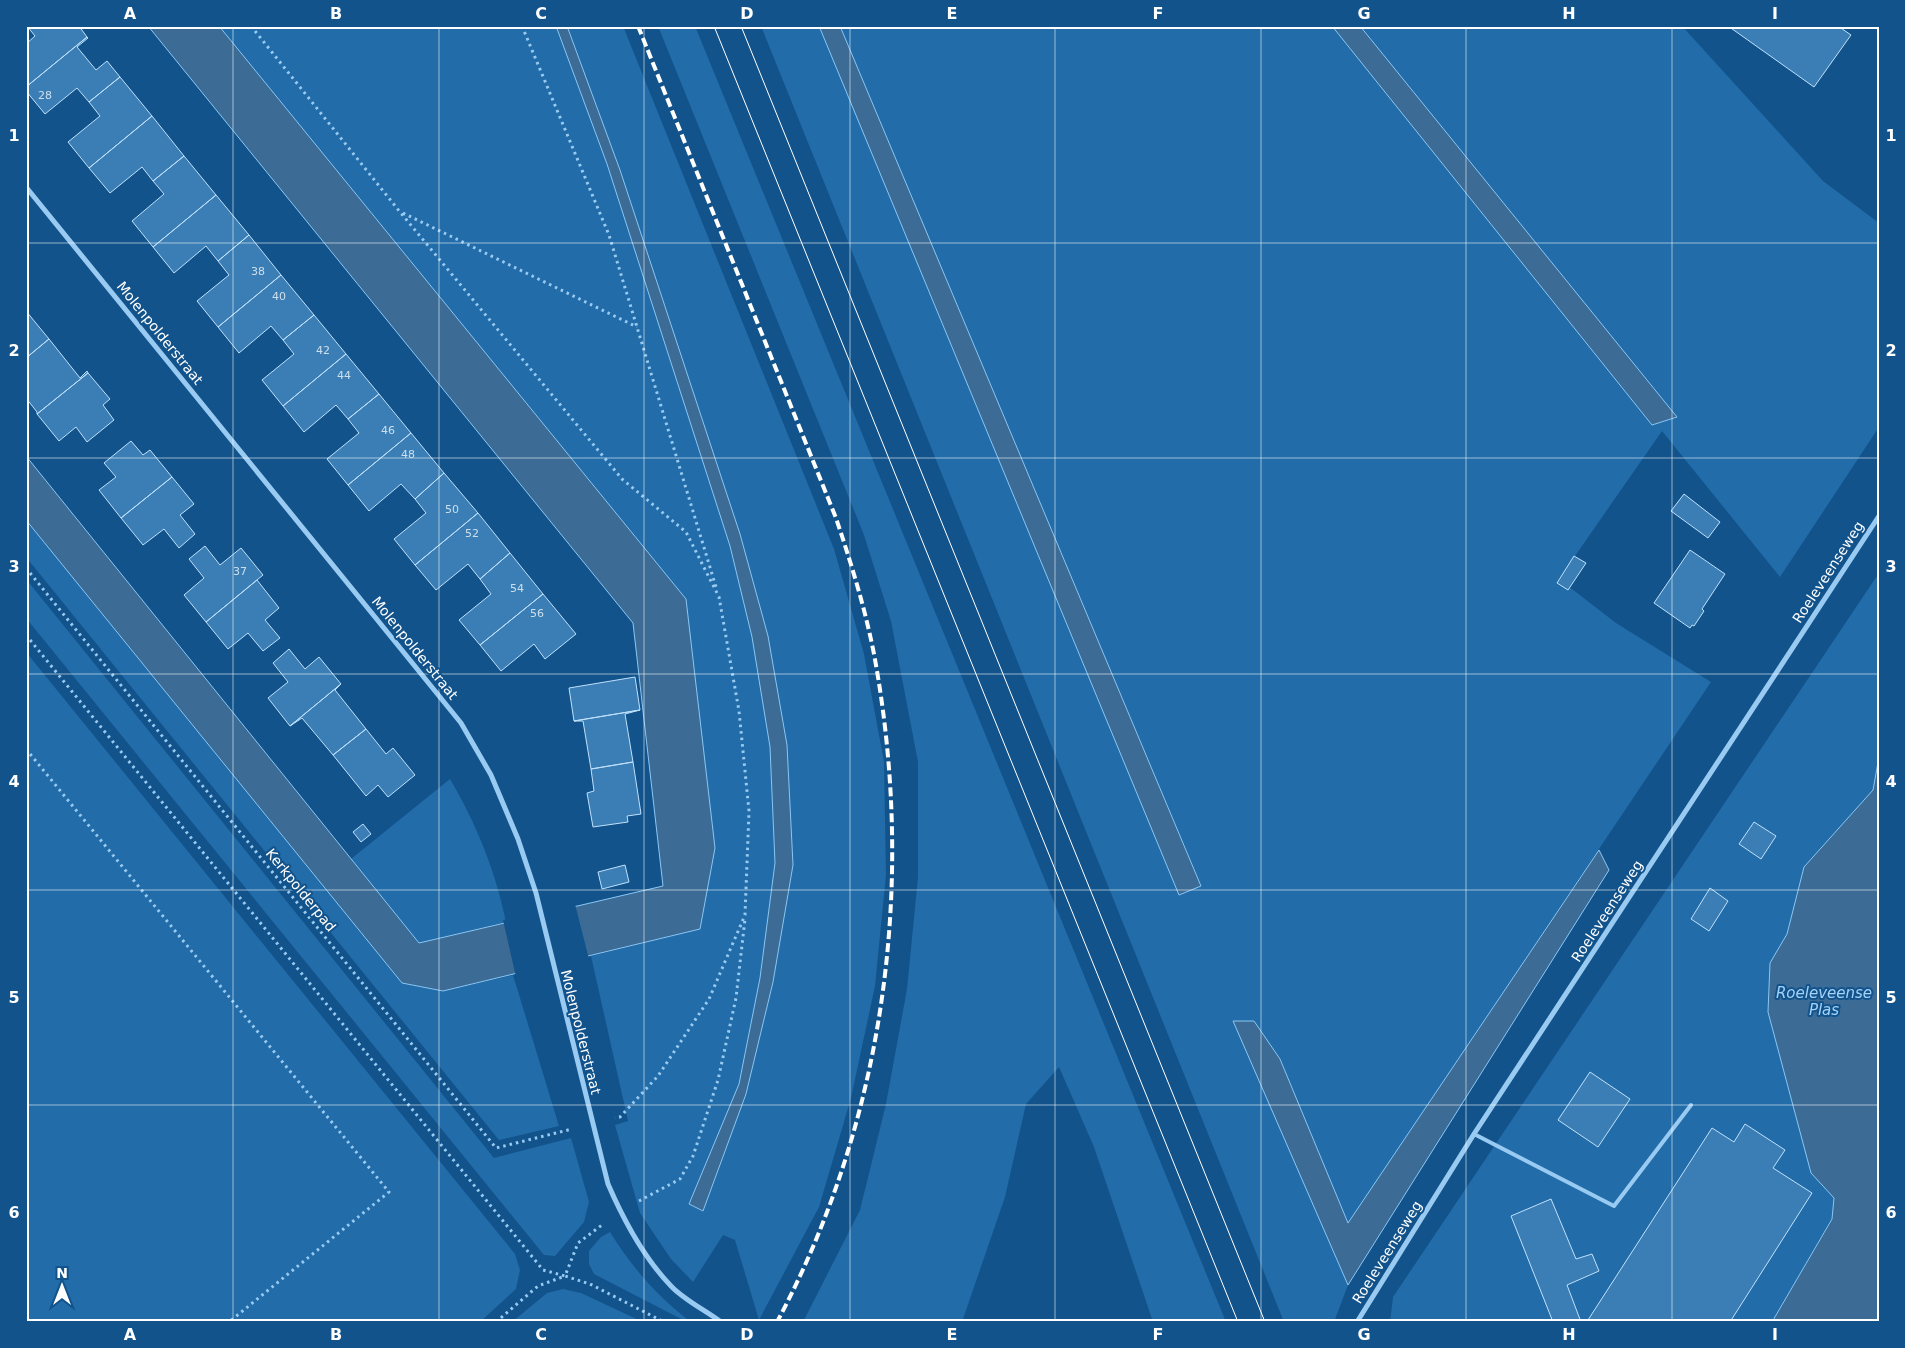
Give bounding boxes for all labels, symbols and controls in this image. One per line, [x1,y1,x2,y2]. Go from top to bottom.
text: A [124,4,137,23]
text: B [330,4,342,23]
text: C [535,4,547,23]
text: D [740,4,754,23]
text: E [947,4,957,23]
text: F [1153,4,1163,23]
text: G [1357,4,1371,23]
text: H [1562,4,1576,23]
text: I [1772,4,1778,23]
house number: 28 [38,89,52,102]
text: 1 [8,126,20,145]
text: 1 [1885,126,1897,145]
house number: 38 [251,265,265,278]
street label: Molenpolderstraat [114,278,207,388]
house number: 40 [272,290,286,303]
text: 2 [8,341,20,360]
text: 2 [1885,341,1897,360]
house number: 42 [316,344,330,357]
house number: 44 [337,369,351,382]
house number: 46 [381,424,395,437]
house number: 48 [401,448,415,461]
house number: 50 [445,503,459,516]
street label: Roeleveenseweg [1789,518,1867,626]
house number: 52 [465,527,479,540]
text: 3 [8,557,20,576]
text: 3 [1885,557,1897,576]
house number: 37 [233,565,247,578]
house number: 54 [510,582,524,595]
street label: Molenpolderstraat [369,593,462,703]
house number: 56 [530,607,544,620]
text: 4 [8,772,20,791]
text: 4 [1885,772,1897,791]
street label: Kerkpolderpad [263,845,339,935]
street label: Roeleveenseweg [1568,857,1646,965]
street label: Molenpolderstraat [558,968,604,1096]
water label: Roeleveense Plas [1776,984,1872,1019]
text: 5 [8,988,20,1007]
text: 5 [1885,988,1897,1007]
street label: Roeleveenseweg [1349,1198,1425,1306]
text: 6 [8,1203,20,1222]
text: 6 [1885,1203,1897,1222]
north arrow [38,1260,88,1310]
text: N [56,1265,68,1281]
text: A [124,1325,137,1344]
text: B [330,1325,342,1344]
text: C [535,1325,547,1344]
text: D [740,1325,754,1344]
text: E [947,1325,957,1344]
text: F [1153,1325,1163,1344]
text: G [1357,1325,1371,1344]
text: H [1562,1325,1576,1344]
text: I [1772,1325,1778,1344]

